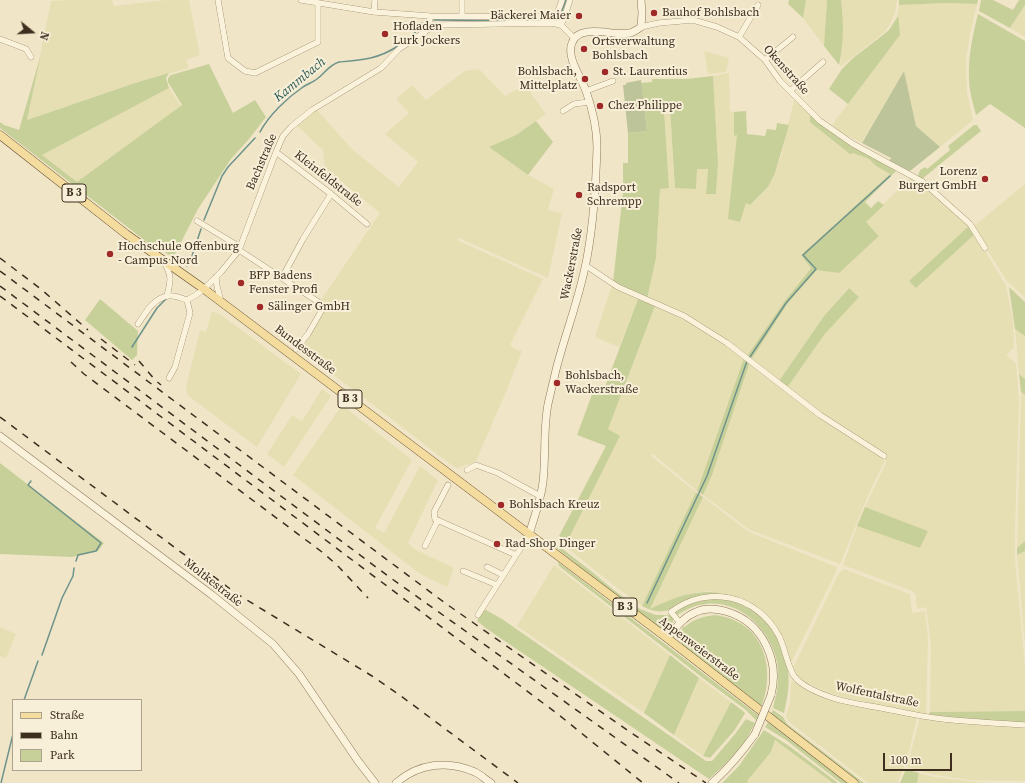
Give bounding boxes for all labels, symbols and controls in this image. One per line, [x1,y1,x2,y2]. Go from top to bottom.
place label: Bauhof Bohlsbach [662,6,759,20]
marker: Bauhof Bohlsbach [649,8,659,18]
place label: Bäckerei Maier [490,9,571,23]
marker: Bäckerei Maier [574,11,584,21]
north arrow [12,12,52,52]
place label: Hofladen Lurk Jockers [393,20,460,48]
marker: Hofladen Lurk Jockers [380,29,390,39]
text: N [36,30,52,42]
place label: Ortsverwaltung Bohlsbach [592,35,675,63]
street label: Okenstraße [760,42,812,98]
marker: Ortsverwaltung Bohlsbach [579,44,589,54]
water label: Kammbach [271,54,329,106]
place label: Bohlsbach, Mittelplatz [518,65,577,93]
place label: St. Laurentius [613,65,688,79]
marker: St. Laurentius [600,67,610,77]
marker: Bohlsbach, Mittelplatz [580,74,590,84]
place label: Chez Philippe [608,99,682,113]
marker: Chez Philippe [595,101,605,111]
street label: Bachstraße [244,132,280,192]
street label: Kleinfeldstraße [291,148,365,210]
place label: Lorenz Burgert GmbH [898,165,977,193]
marker: Lorenz Burgert GmbH [980,174,990,184]
place label: Radsport Schrempp [587,181,642,209]
road number: B 3 [62,184,86,202]
marker: Radsport Schrempp [574,190,584,200]
street label: Wackerstraße [558,227,586,301]
place label: Hochschule Offenburg - Campus Nord [118,240,239,268]
marker: Hochschule Offenburg - Campus Nord [105,249,115,259]
place label: BFP Badens Fenster Profi [249,269,318,297]
marker: BFP Badens Fenster Profi [236,278,246,288]
place label: Sälinger GmbH [268,300,350,314]
marker: Sälinger GmbH [255,302,265,312]
street label: Bundesstraße [271,322,339,378]
place label: Bohlsbach, Wackerstraße [565,369,638,397]
marker: Bohlsbach, Wackerstraße [552,378,562,388]
road number: B 3 [338,390,362,408]
place label: Bohlsbach Kreuz [509,498,599,512]
marker: Bohlsbach Kreuz [496,500,506,510]
place label: Rad-Shop Dinger [505,537,596,551]
marker: Rad-Shop Dinger [492,539,502,549]
street label: Moltkestraße [181,556,245,610]
road number: B 3 [613,598,637,616]
street label: Appenweierstraße [656,614,742,684]
street label: Wolfentalstraße [834,679,920,711]
legend [12,699,142,771]
text: Straße [50,707,84,723]
text: Bahn [50,727,78,743]
scale bar [885,745,954,771]
text: Park [50,747,75,763]
text: 100 m [890,752,922,768]

